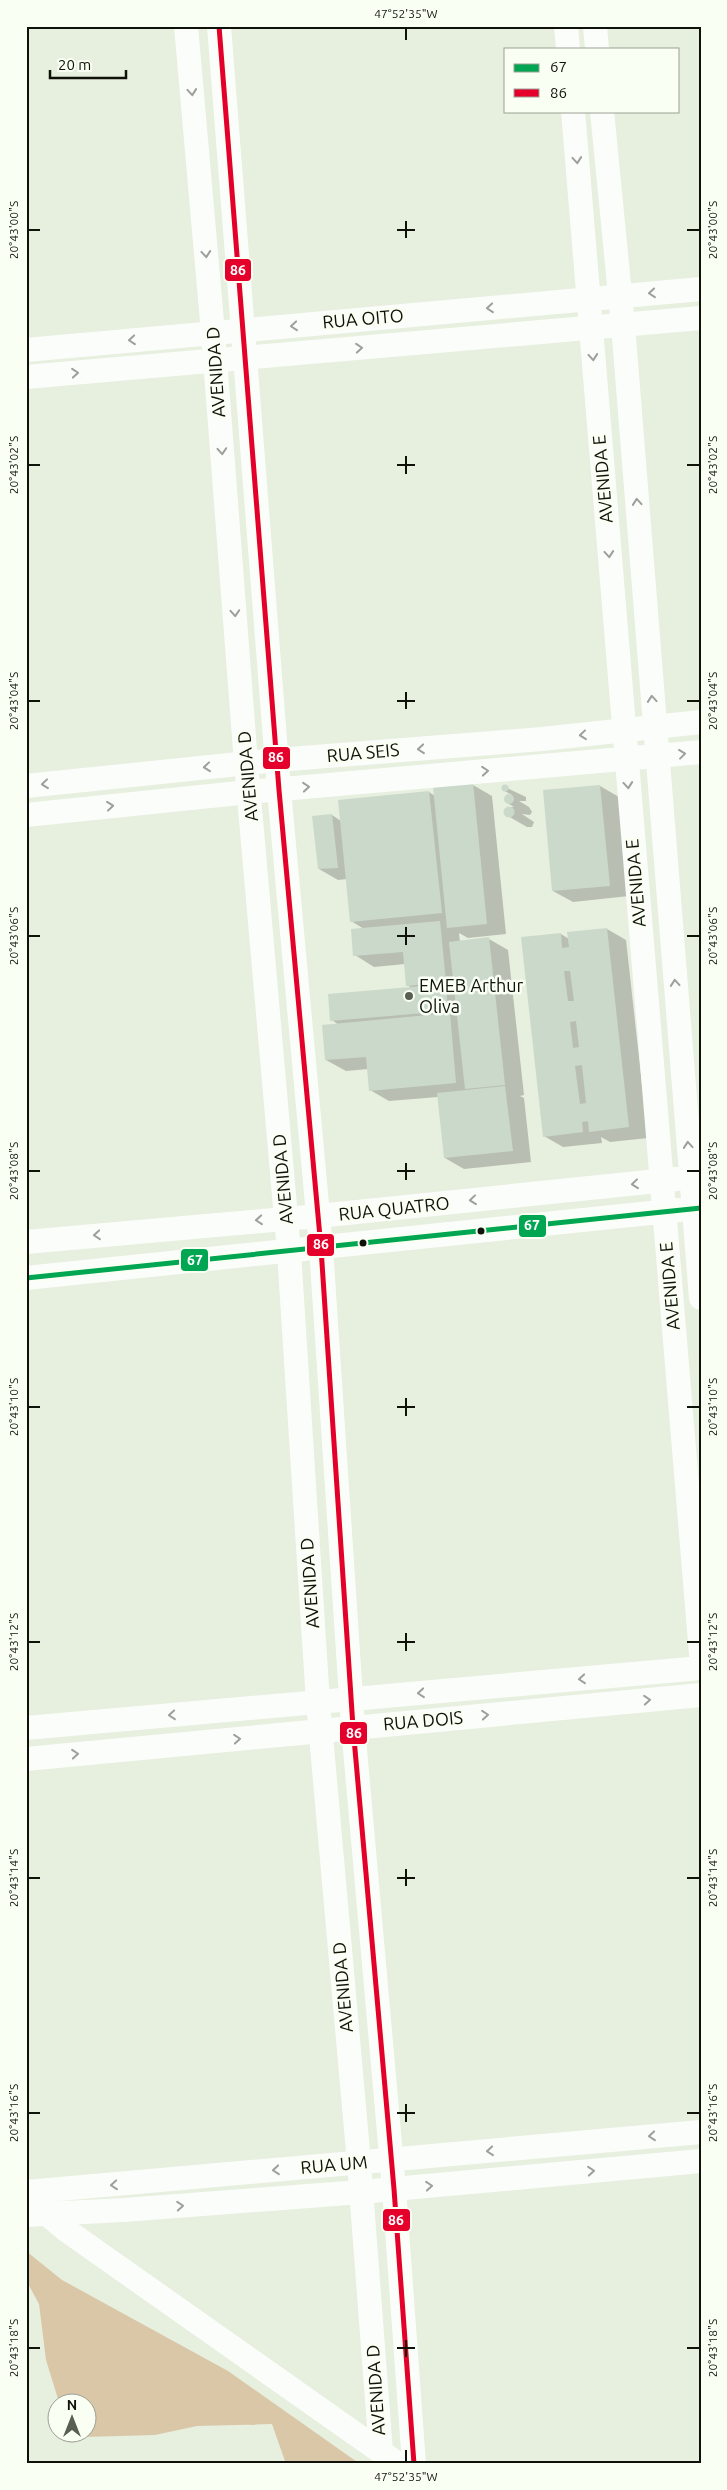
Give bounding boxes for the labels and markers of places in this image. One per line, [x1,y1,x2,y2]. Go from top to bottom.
place label: EMEB Arthur Oliva [419,975,524,1016]
marker: EMEB Arthur Oliva [403,990,415,1002]
unlabelled marker [476,1226,486,1236]
unlabelled marker [358,1238,368,1248]

